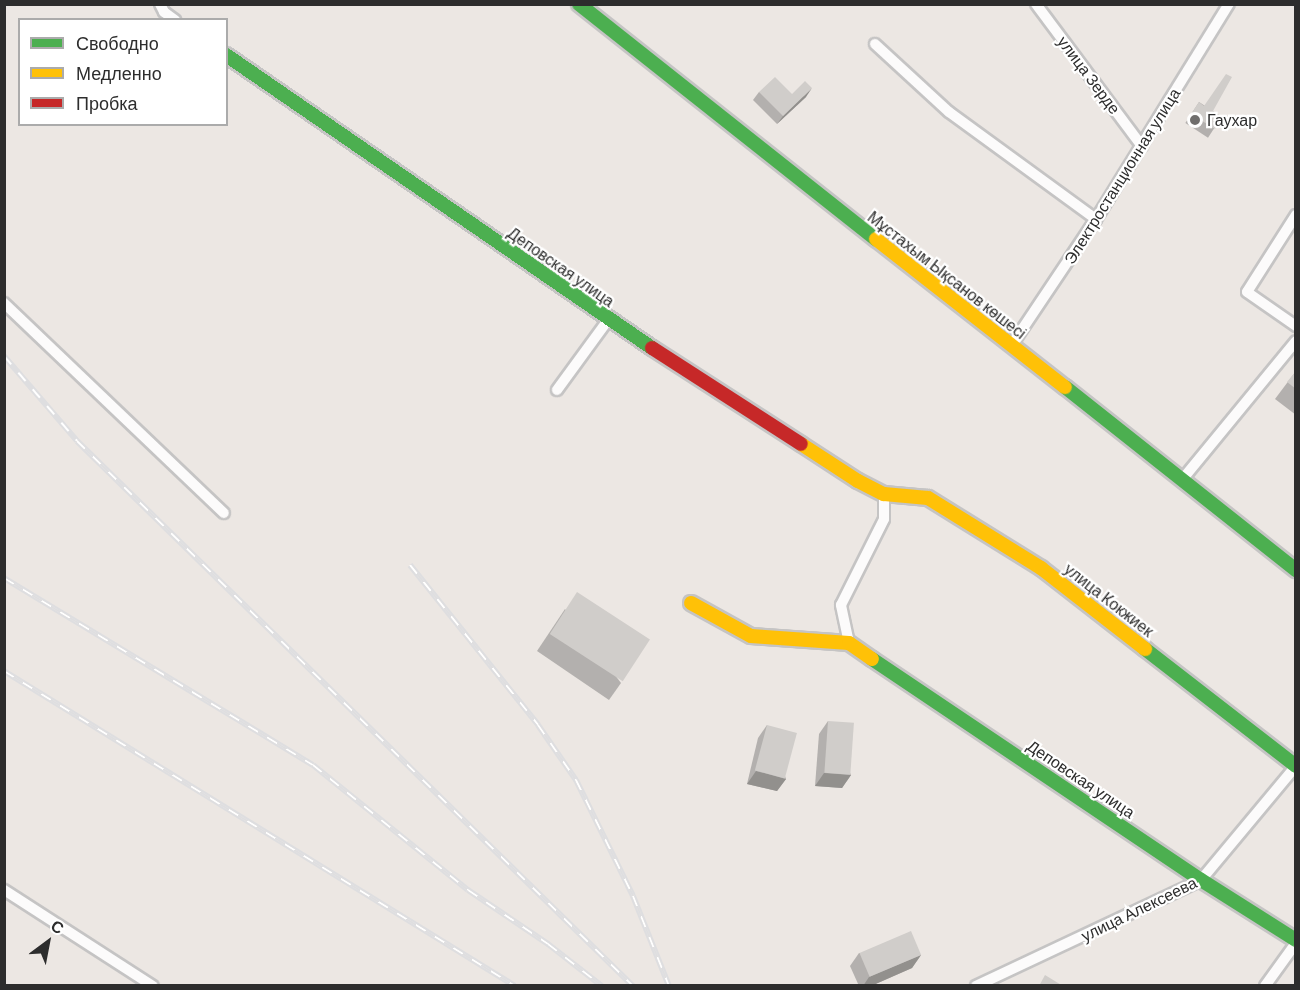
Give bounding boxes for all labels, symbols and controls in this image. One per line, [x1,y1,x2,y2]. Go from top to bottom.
legend [18,18,228,126]
text: Свободно [76,32,159,54]
street label: улица Зерде [1053,32,1125,118]
text: Медленно [76,62,162,84]
street label: Электростанционная улица [1060,84,1184,268]
text: Пробка [76,92,138,114]
place label: Гаухар [1207,110,1257,130]
marker: Гаухар [1188,113,1202,127]
street label: Мұстахым Ықсанов көшесі [864,207,1030,343]
street label: Деповская улица [504,223,618,311]
street label: улица Кокжиек [1061,559,1157,641]
street label: Деповская улица [1024,736,1138,822]
street label: улица Алексеева [1078,873,1200,945]
north arrow [18,912,78,972]
text: С [48,915,68,937]

